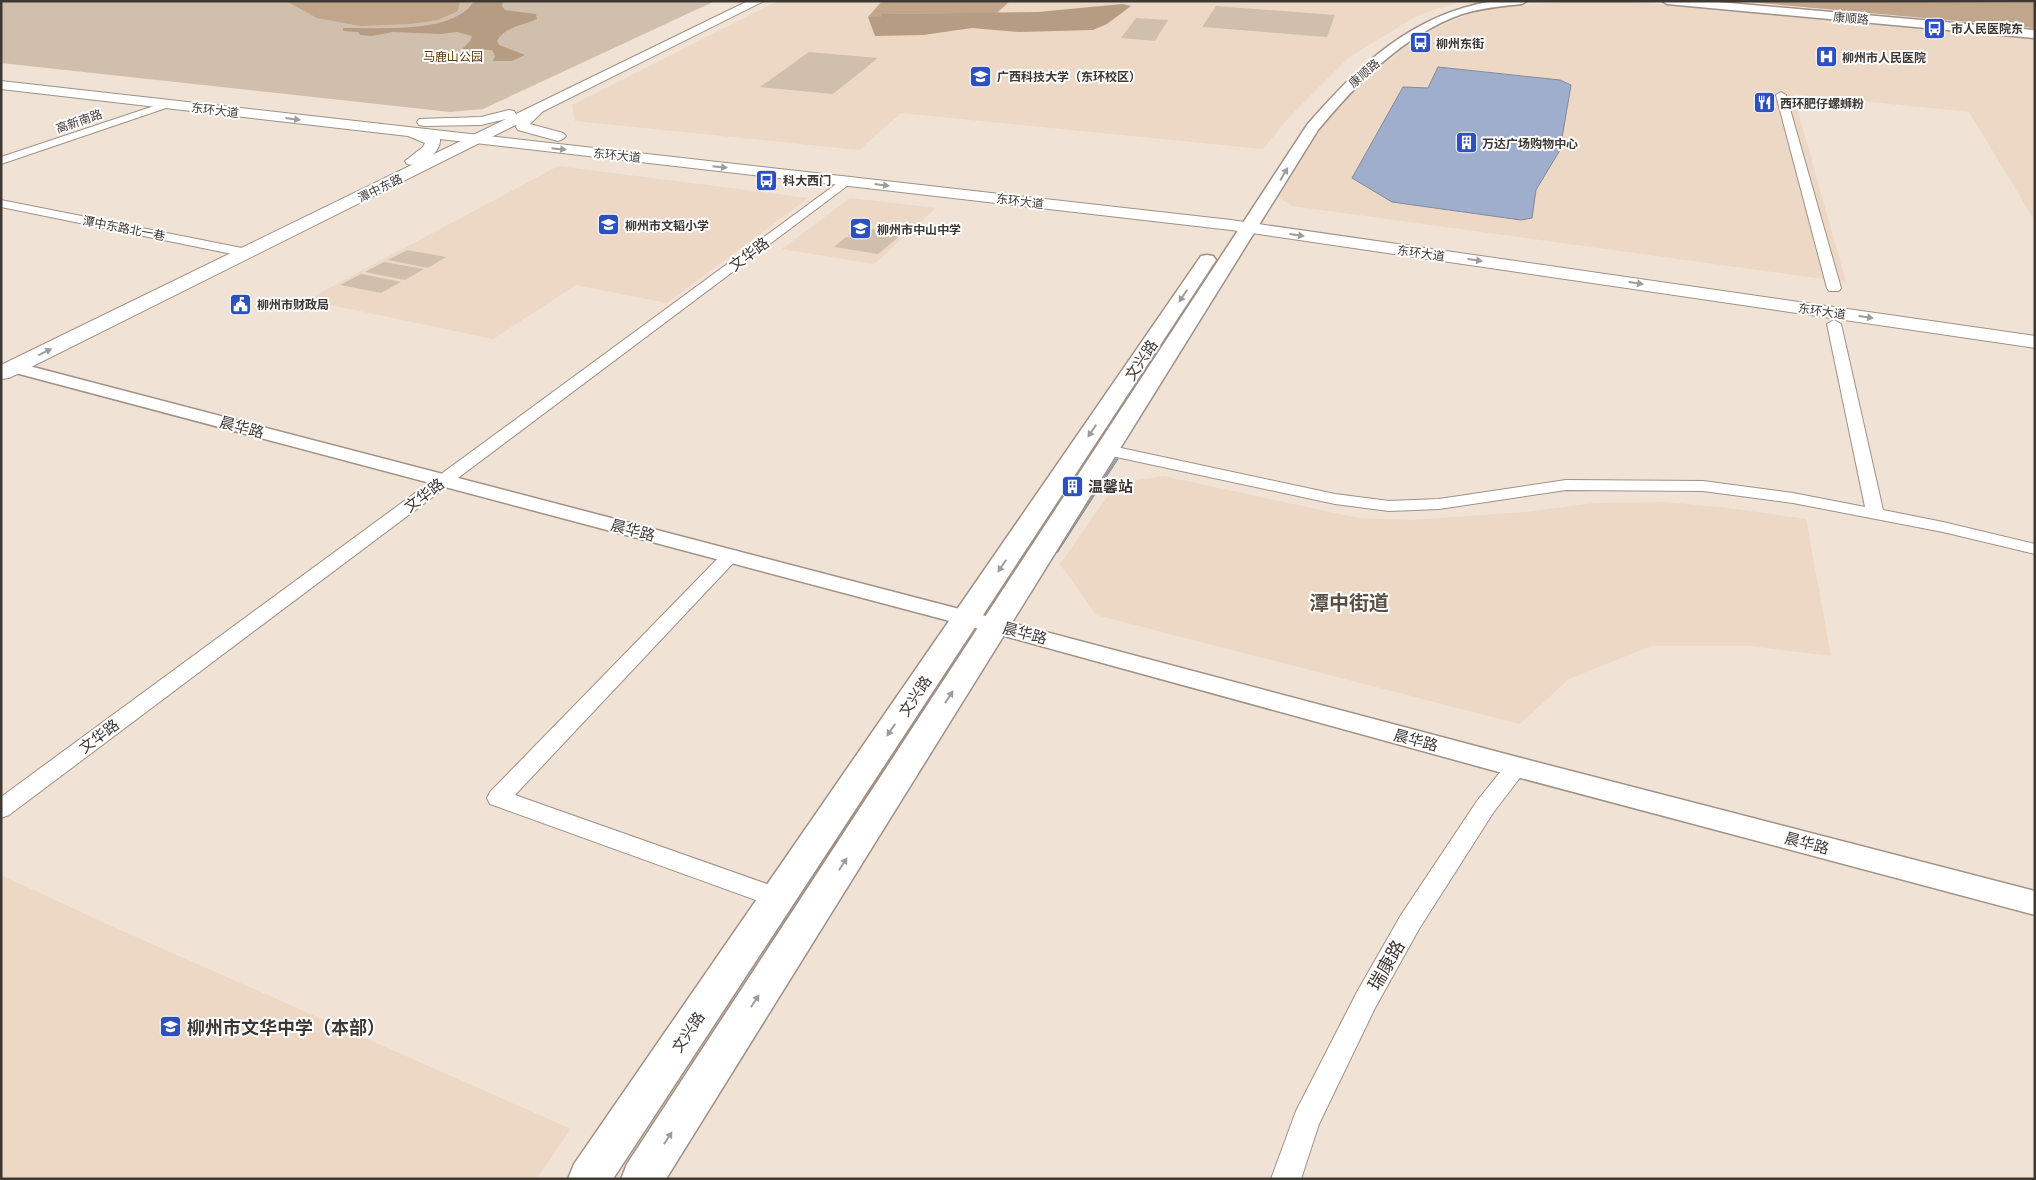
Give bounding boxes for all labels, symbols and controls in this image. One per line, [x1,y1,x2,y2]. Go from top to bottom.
street label: 康顺路 [1832,9,1870,27]
bus stop icon: 市人民医院东 [1923,16,1947,40]
place label: 市人民医院东 [1951,21,2023,36]
bus stop icon: 柳州东街 [1408,31,1432,55]
place label: 柳州东街 [1436,36,1484,51]
hospital icon: 柳州市人民医院 [1814,45,1838,69]
park label: 马鹿山公园 [423,49,483,64]
place label: 柳州市人民医院 [1842,50,1926,65]
street label: 康顺路 [1345,56,1383,90]
school or university icon: 广西科技大学（东环校区） [969,64,993,88]
place label: 广西科技大学（东环校区） [997,69,1141,84]
restaurant icon: 西环肥仔螺蛳粉 [1752,91,1776,115]
place label: 西环肥仔螺蛳粉 [1780,96,1864,111]
street label: 东环大道 [190,100,240,120]
street label: 高新南路 [54,106,104,136]
one-way arrow [285,115,301,123]
building icon: 万达广场购物中心 [1454,131,1478,155]
place label: 万达广场购物中心 [1482,136,1578,151]
one-way arrow [551,145,567,153]
street label: 东环大道 [592,145,642,165]
one-way arrow [713,163,729,171]
one-way arrow [1279,167,1288,180]
bus stop icon: 科大西门 [755,168,779,192]
street label: 潭中东路 [355,171,405,205]
place label: 科大西门 [783,173,831,188]
one-way arrow [874,181,890,189]
street label: 东环大道 [995,191,1045,211]
street label: 潭中东路北一巷 [81,213,167,243]
school or university icon: 柳州市文韬小学 [597,213,621,237]
school or university icon: 柳州市中山中学 [849,217,873,241]
place label: 柳州市文韬小学 [625,218,709,233]
place label: 柳州市中山中学 [877,222,961,237]
one-way arrow [1289,231,1305,239]
street label: 文华路 [725,233,773,275]
street label: 东环大道 [1396,242,1446,264]
one-way arrow [1468,257,1484,265]
one-way arrow [1628,280,1644,288]
one-way arrow [1178,290,1188,303]
public building icon: 柳州市财政局 [229,292,253,316]
place label: 柳州市财政局 [257,297,329,312]
street label: 东环大道 [1797,300,1847,322]
one-way arrow [1859,313,1875,321]
street label: 文兴路 [1121,336,1161,384]
one-way arrow [38,348,52,356]
street label: 晨华路 [218,412,266,442]
one-way arrow [1087,424,1097,438]
street label: 文华路 [400,474,448,516]
building icon: 温馨站 [1060,474,1084,498]
place label: 温馨站 [1088,477,1133,496]
street label: 晨华路 [609,515,657,545]
one-way arrow [997,559,1007,573]
district label: 潭中街道 [1309,590,1389,616]
street label: 晨华路 [1001,618,1049,648]
street label: 文兴路 [895,672,935,720]
one-way arrow [944,691,954,704]
street label: 文华路 [75,715,123,757]
one-way arrow [887,723,896,737]
street label: 晨华路 [1392,725,1440,755]
street label: 晨华路 [1783,828,1831,858]
one-way arrow [838,857,848,870]
street label: 瑞康路 [1363,936,1409,994]
one-way arrow [751,994,760,1007]
street label: 文兴路 [668,1008,708,1056]
school or university icon: 柳州市文华中学（本部） [159,1015,183,1039]
place label: 柳州市文华中学（本部） [187,1016,385,1039]
one-way arrow [663,1131,673,1144]

